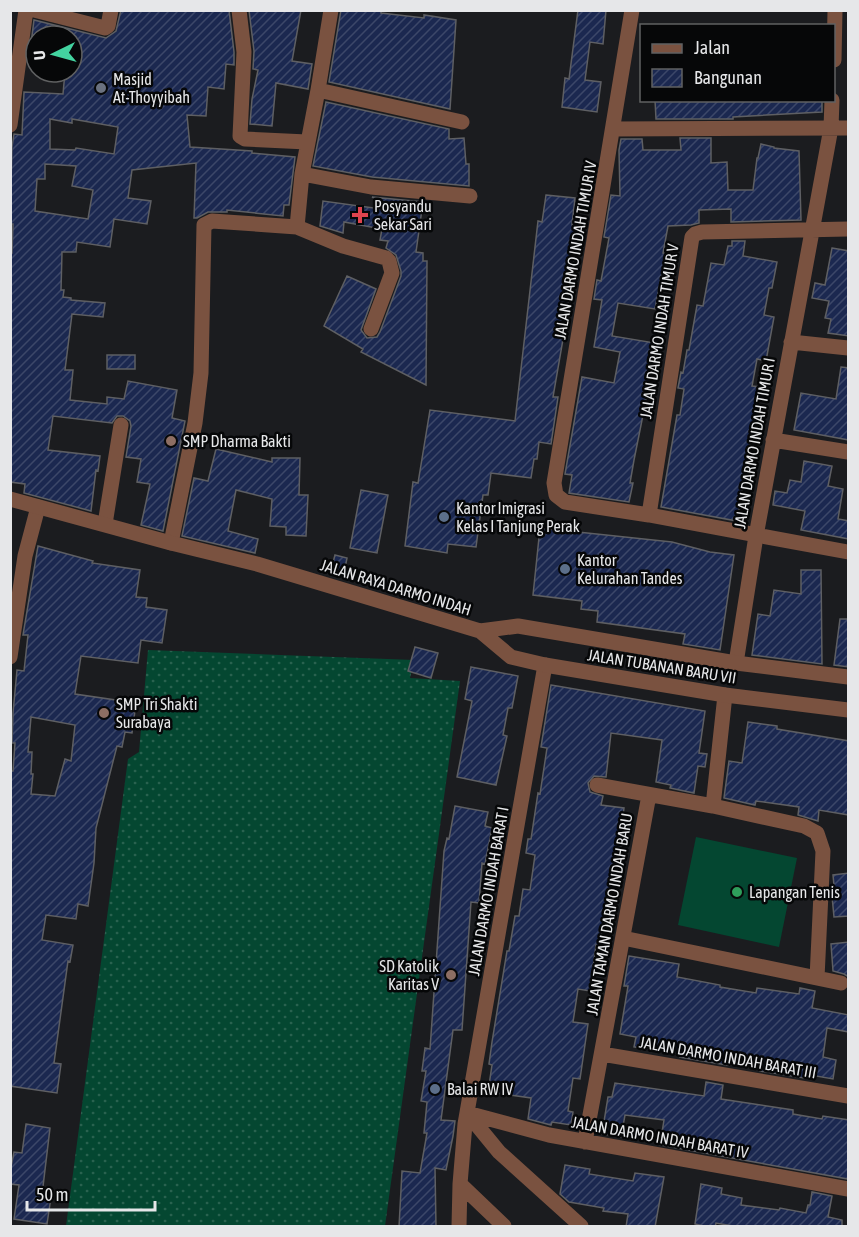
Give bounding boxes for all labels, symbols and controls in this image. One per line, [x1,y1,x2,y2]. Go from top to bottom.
north arrow [24,24,84,84]
legend [640,24,835,102]
text: Jalan [694,37,730,58]
text: U [30,50,48,61]
text: Bangunan [694,67,762,88]
place label: Masjid At-Thoyyibah [113,70,190,107]
marker: Masjid At-Thoyyibah [94,81,108,95]
street label: JALAN DARMO INDAH TIMUR IV [550,159,600,341]
place label: Posyandu Sekar Sari [374,197,432,233]
marker: Posyandu Sekar Sari [351,206,369,224]
street label: JALAN DARMO INDAH TIMUR V [636,242,682,420]
street label: JALAN DARMO INDAH TIMUR I [730,356,778,530]
place label: SMP Dharma Bakti [183,432,291,450]
marker: SMP Dharma Bakti [164,434,178,448]
place label: Kantor Imigrasi Kelas I Tanjung Perak [456,499,580,536]
marker: Kantor Imigrasi Kelas I Tanjung Perak [437,510,451,524]
place label: Kantor Kelurahan Tandes [577,551,683,587]
street label: JALAN RAYA DARMO INDAH [318,555,474,619]
marker: Kantor Kelurahan Tandes [558,562,572,576]
street label: JALAN TUBANAN BARU VII [586,645,738,687]
place label: SMP Tri Shakti Surabaya [116,695,197,732]
marker: SMP Tri Shakti Surabaya [97,706,111,720]
street label: JALAN DARMO INDAH BARAT I [464,805,512,977]
street label: JALAN TAMAN DARMO INDAH BARU [582,812,636,1016]
place label: Lapangan Tenis [749,883,840,902]
marker: Lapangan Tenis [730,885,744,899]
place label: SD Katolik Karitas V [379,957,439,993]
marker: SD Katolik Karitas V [444,968,458,982]
street label: JALAN DARMO INDAH BARAT III [638,1033,818,1081]
place label: Balai RW IV [447,1080,513,1098]
marker: Balai RW IV [428,1082,442,1096]
street label: JALAN DARMO INDAH BARAT IV [570,1113,750,1161]
scale bar [27,1174,154,1212]
text: 50 m [36,1184,68,1205]

